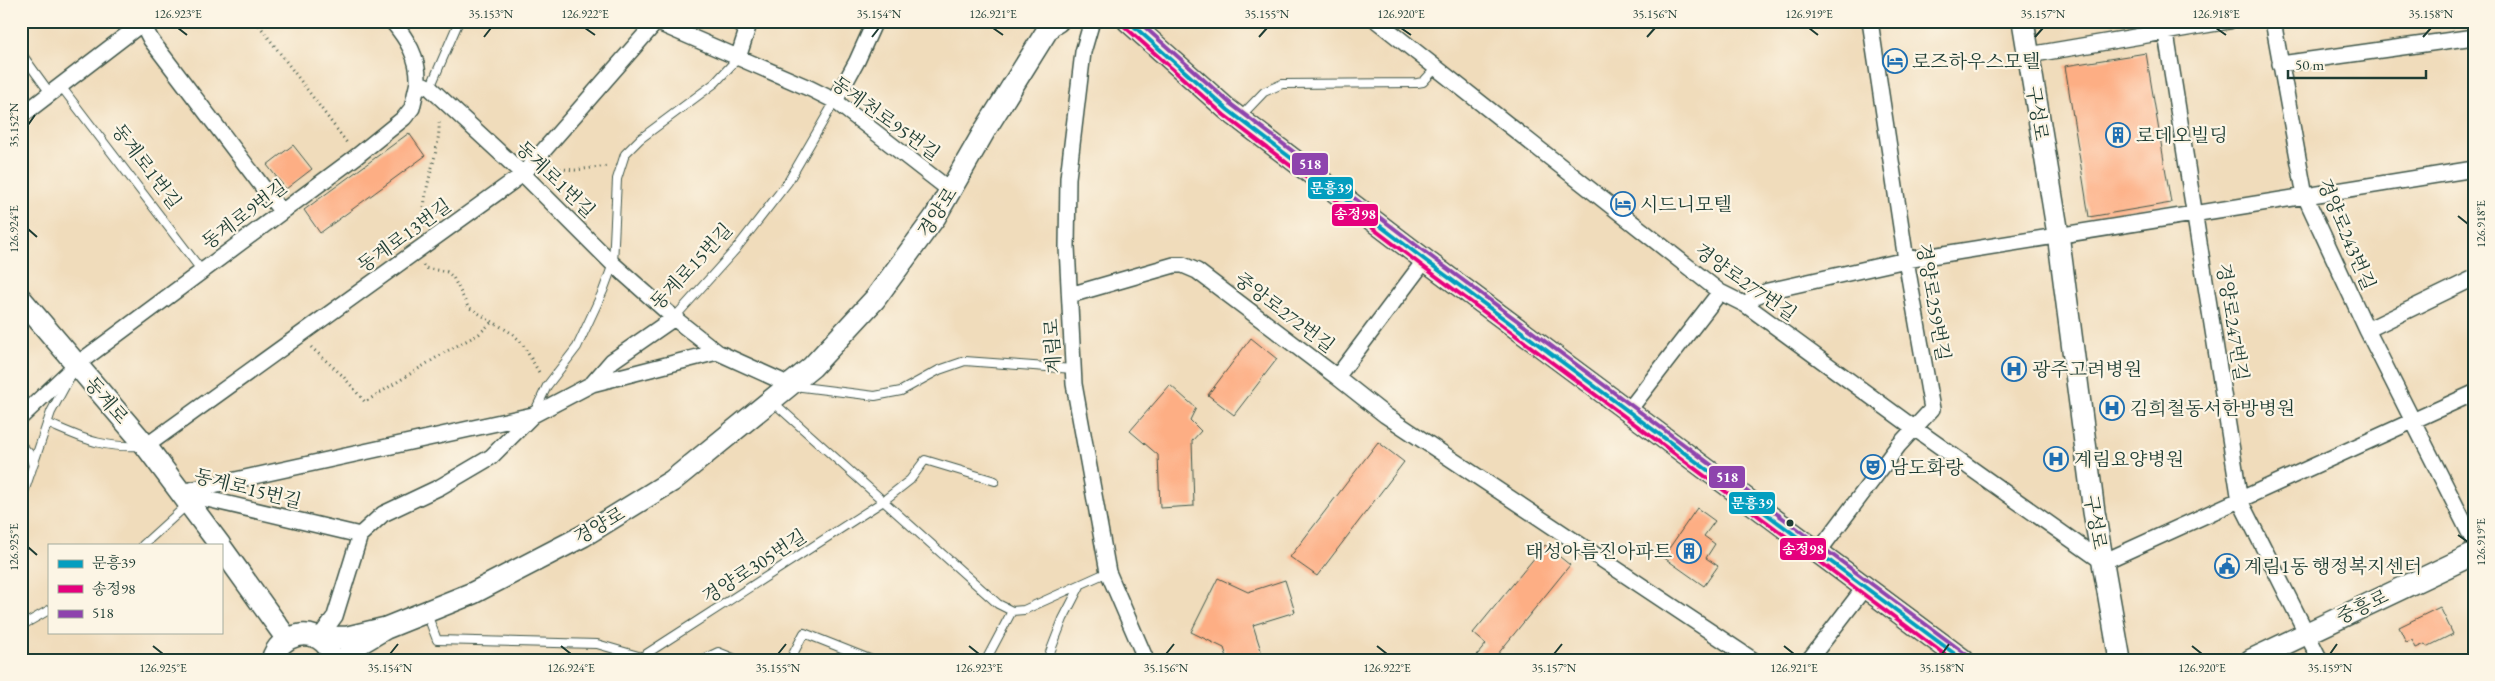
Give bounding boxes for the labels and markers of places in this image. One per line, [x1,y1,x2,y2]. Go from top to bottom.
hotel icon: 로즈하우스모텔 [1882,48,1908,74]
place label: 로즈하우스모텔 [1912,49,2040,74]
building icon: 로데오빌딩 [2105,122,2131,148]
place label: 로데오빌딩 [2136,123,2228,148]
hotel icon: 시드니모텔 [1610,191,1636,217]
place label: 시드니모텔 [1640,192,1732,217]
hospital icon: 광주고려병원 [2001,356,2027,382]
place label: 광주고려병원 [2032,357,2142,382]
hospital icon: 김희철동서한방병원 [2099,395,2125,421]
place label: 김희철동서한방병원 [2130,396,2295,421]
hospital icon: 계림요양병원 [2043,446,2069,472]
place label: 계림요양병원 [2074,447,2184,472]
theatre icon: 남도화랑 [1860,454,1886,480]
place label: 남도화랑 [1890,455,1964,480]
unlabelled marker [1785,518,1795,528]
building icon: 태성아름진아파트 [1676,538,1702,564]
place label: 태성아름진아파트 [1525,539,1672,564]
public building icon: 계림1동 행정복지센터 [2214,553,2240,579]
place label: 계림1동 행정복지센터 [2244,554,2422,579]

